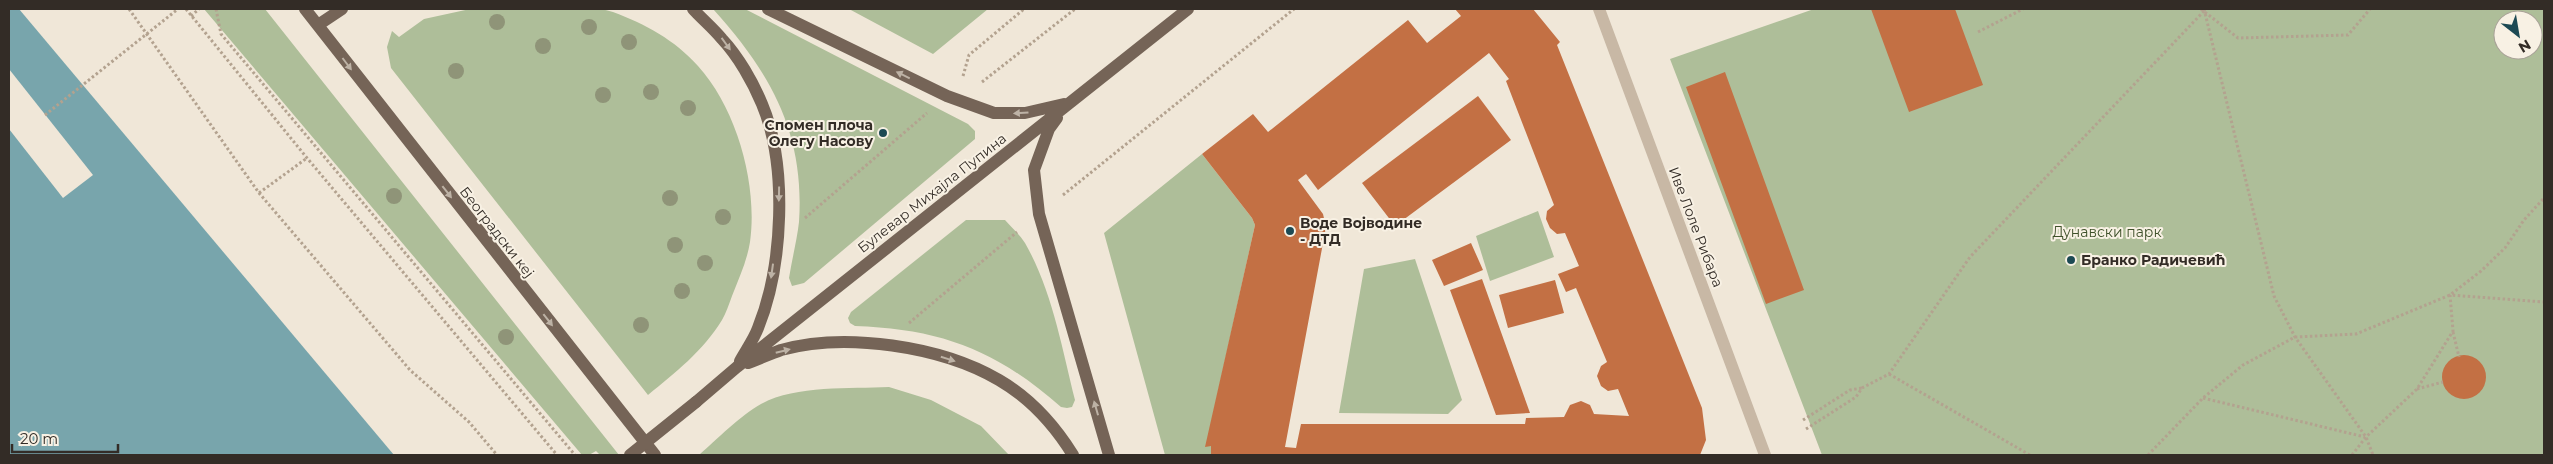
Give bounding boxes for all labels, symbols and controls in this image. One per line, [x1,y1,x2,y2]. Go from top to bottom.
north arrow [2493,10,2543,60]
text: N [2515,36,2534,57]
one-way arrow [721,37,731,51]
one-way arrow [342,57,352,71]
one-way arrow [896,71,910,79]
one-way arrow [1013,109,1029,117]
place label: Спомен плоча Олегу Насову [765,116,873,150]
marker: Спомен плоча Олегу Насову [877,127,889,139]
street label: Булевар Михајла Пупина [854,129,1010,257]
street label: Иве Лоле Рибара [1665,164,1727,290]
street label: Београдски кеј [456,183,538,281]
one-way arrow [442,185,453,198]
one-way arrow [775,187,783,203]
place label: Воде Војводине - ДТД [1300,214,1422,248]
park label: Дунавски парк [2052,223,2162,241]
marker: Воде Војводине - ДТД [1284,225,1296,237]
place label: Бранко Радичевић [2081,251,2225,269]
marker: Бранко Радичевић [2065,254,2077,266]
one-way arrow [768,263,776,279]
one-way arrow [542,313,553,326]
one-way arrow [775,347,790,355]
one-way arrow [941,355,956,363]
one-way arrow [1092,401,1100,416]
scale bar [12,422,119,454]
text: 20 m [20,429,58,448]

